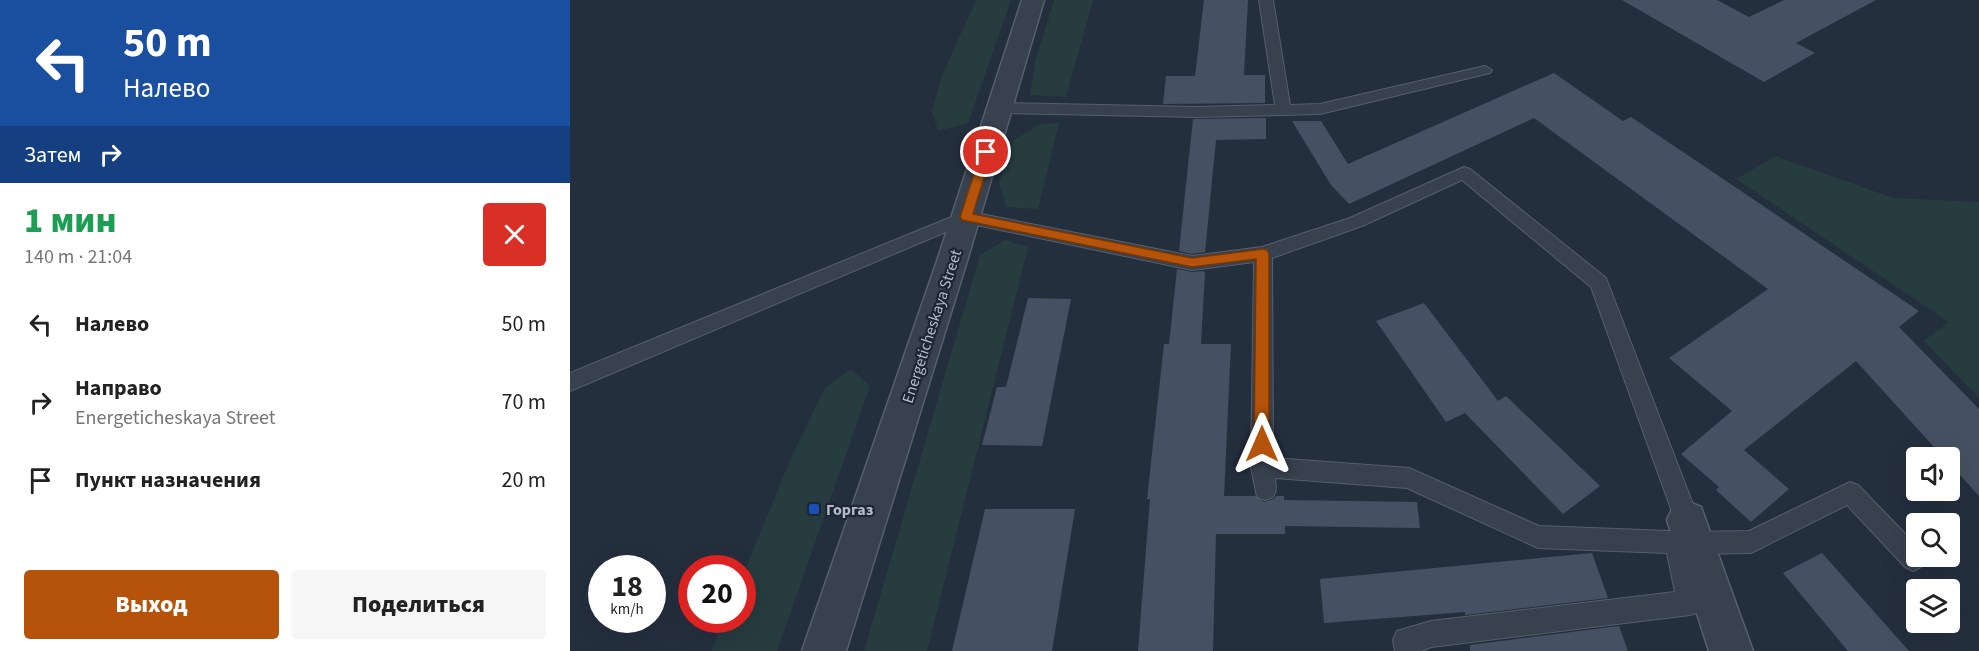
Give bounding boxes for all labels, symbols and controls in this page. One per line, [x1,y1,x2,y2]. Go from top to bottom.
text: 50 m [123,13,212,73]
icon: left [24,24,102,102]
text: Налево [123,69,210,108]
pin [960,126,1011,177]
icon: arrive [969,135,1002,168]
icon: right [94,138,127,171]
text: Затем [24,139,82,171]
text: 1 мин [24,195,117,246]
button: close [483,203,546,266]
text: 140 m · 21:04 [24,243,132,271]
street label: Energeticheskaya Street [897,246,967,406]
icon: left [24,308,57,341]
text: Налево [75,308,149,340]
text: 50 m [501,308,546,340]
text: Направо [75,372,162,404]
icon: right [24,386,57,419]
text: 70 m [501,386,546,418]
text: Energeticheskaya Street [75,404,276,432]
position arrow [1230,412,1294,476]
map controls [1906,447,1960,633]
button: sound [1906,447,1960,501]
icon: arrive [24,464,57,497]
text: Пункт назначения [75,464,261,496]
text: 20 m [501,464,546,496]
place label: Горгаз [826,499,874,521]
marker: Горгаз [807,502,821,516]
button: search [1906,513,1960,567]
speed limit sign: 20 [678,555,756,633]
text: 18 [611,565,643,608]
button: Выход [24,570,279,639]
button: Поделиться [291,570,546,639]
button: layers [1906,579,1960,633]
text: km/h [610,599,644,620]

